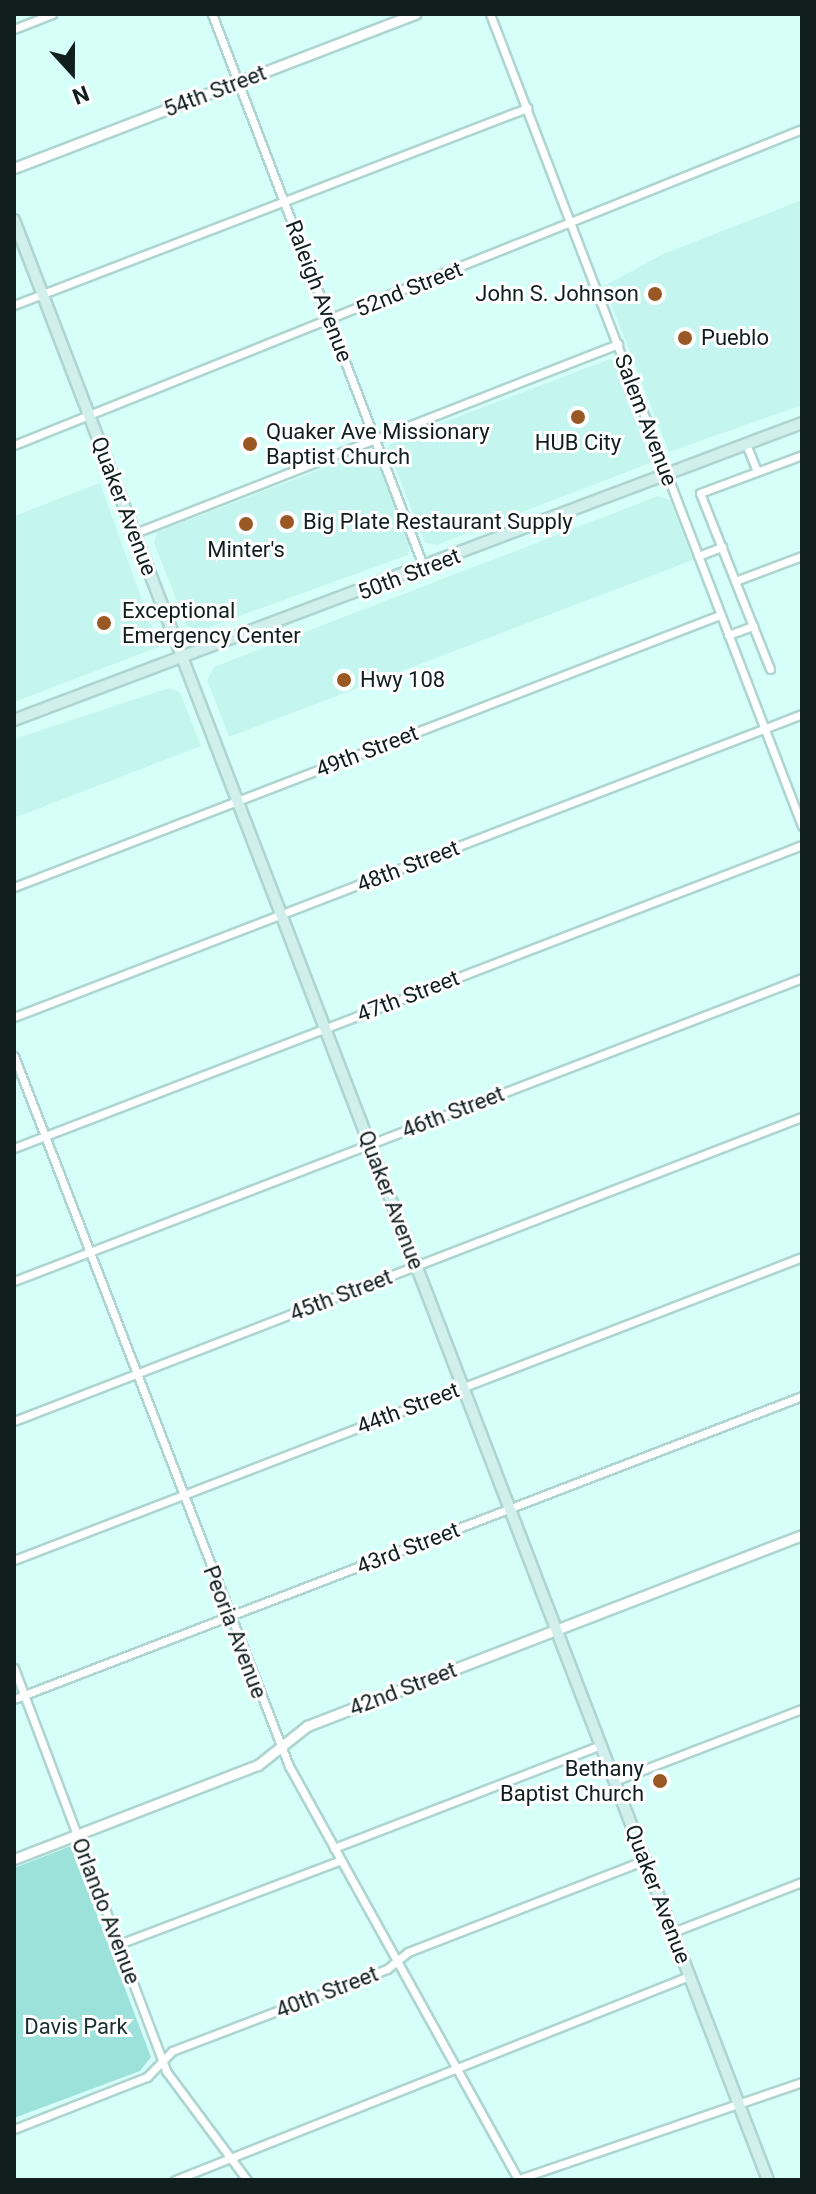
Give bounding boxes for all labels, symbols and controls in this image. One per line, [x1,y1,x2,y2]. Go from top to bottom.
north arrow [32,32,112,112]
street label: 54th Street [160,59,270,123]
text: N [69,80,93,109]
street label: Raleigh Avenue [280,216,358,366]
street label: 52nd Street [352,256,466,322]
place label: John S. Johnson [475,281,639,307]
marker: John S. Johnson [646,285,664,303]
place label: Pueblo [701,325,769,351]
marker: Pueblo [676,329,694,347]
street label: Salem Avenue [609,351,683,489]
marker: HUB City [569,408,587,426]
place label: Quaker Ave Missionary Baptist Church [266,418,490,470]
place label: HUB City [535,430,621,456]
street label: Quaker Avenue [85,433,163,579]
marker: Quaker Ave Missionary Baptist Church [241,435,259,453]
place label: Big Plate Restaurant Supply [303,509,573,535]
marker: Big Plate Restaurant Supply [278,513,296,531]
marker: Minter's [237,515,255,533]
place label: Minter's [207,537,285,563]
street label: 50th Street [354,542,464,606]
place label: Exceptional Emergency Center [122,597,301,648]
marker: Exceptional Emergency Center [93,612,115,634]
place label: Hwy 108 [360,667,445,693]
marker: Hwy 108 [335,671,353,689]
street label: 49th Street [312,719,422,783]
street label: 48th Street [353,834,463,898]
street label: 47th Street [353,964,463,1028]
street label: 46th Street [398,1080,508,1144]
street label: Quaker Avenue [352,1127,430,1273]
street label: 45th Street [286,1263,396,1327]
street label: 44th Street [353,1376,463,1440]
street label: 43rd Street [353,1516,463,1580]
street label: Peoria Avenue [198,1562,272,1702]
street label: 42nd Street [346,1656,460,1722]
place label: Bethany Baptist Church [500,1755,644,1806]
marker: Bethany Baptist Church [651,1772,669,1790]
street label: Quaker Avenue [619,1821,697,1967]
street label: Orlando Avenue [66,1834,146,1988]
street label: 40th Street [272,1960,382,2024]
park label: Davis Park [24,2014,128,2040]

